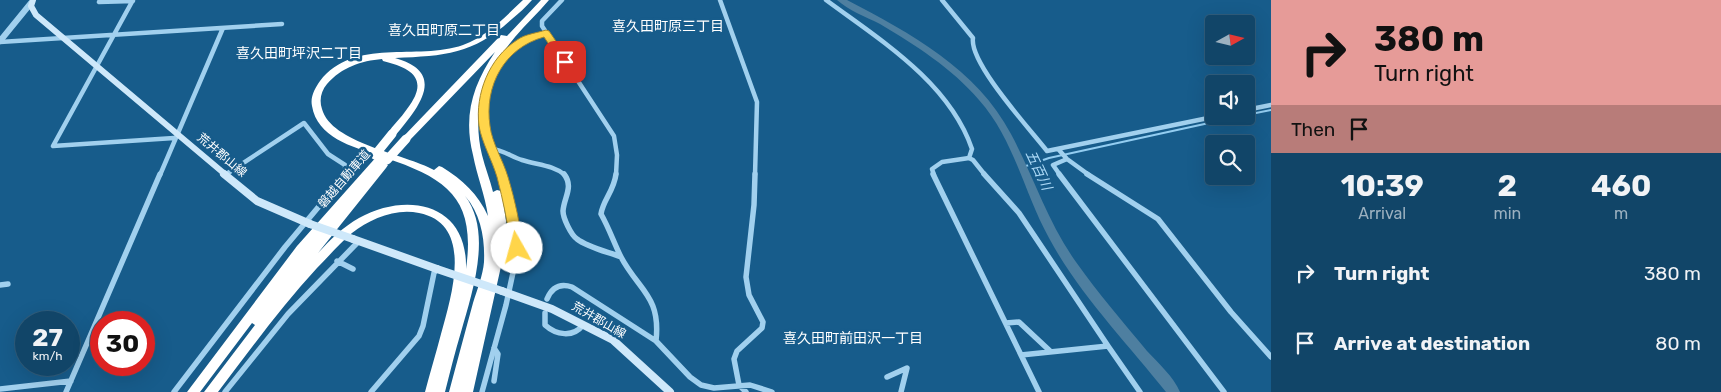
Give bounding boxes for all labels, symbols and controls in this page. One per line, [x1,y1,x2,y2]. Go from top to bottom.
north arrow [1205,15,1255,65]
map controls [1205,15,1255,185]
district label: 喜久田町原三丁目 [612,18,724,35]
text: 380 m [1374,18,1484,60]
icon: right [1291,20,1356,85]
district label: 喜久田町原二丁目 [388,22,500,39]
pin [544,41,586,83]
district label: 喜久田町坪沢二丁目 [236,45,362,62]
icon: arrive [551,48,579,76]
text: Turn right [1374,60,1474,87]
button: sound [1205,75,1255,125]
icon: arrive [1345,115,1373,143]
text: Then [1291,118,1335,141]
street label: 荒井郡山線 [195,130,249,180]
button: search [1205,135,1255,185]
street label: 磐越自動車道 [315,147,373,211]
water label: 五百川 [1022,148,1056,195]
text: 10:39 [1341,168,1424,204]
text: 2 [1498,168,1517,204]
text: 460 [1591,168,1651,204]
text: Arrival [1358,204,1406,223]
text: min [1493,204,1521,223]
text: m [1614,204,1628,223]
position arrow [490,221,542,273]
icon: right [1291,259,1319,287]
text: Turn right [1334,262,1429,285]
text: 380 m [1644,262,1701,285]
street label: 荒井郡山線 [570,299,628,341]
speed limit sign: 30 [90,311,155,376]
text: 27 [32,323,63,352]
icon: arrive [1291,329,1319,357]
district label: 喜久田町前田沢一丁目 [783,330,923,347]
text: Arrive at destination [1334,332,1530,355]
text: 80 m [1655,332,1701,355]
text: km/h [33,349,62,363]

